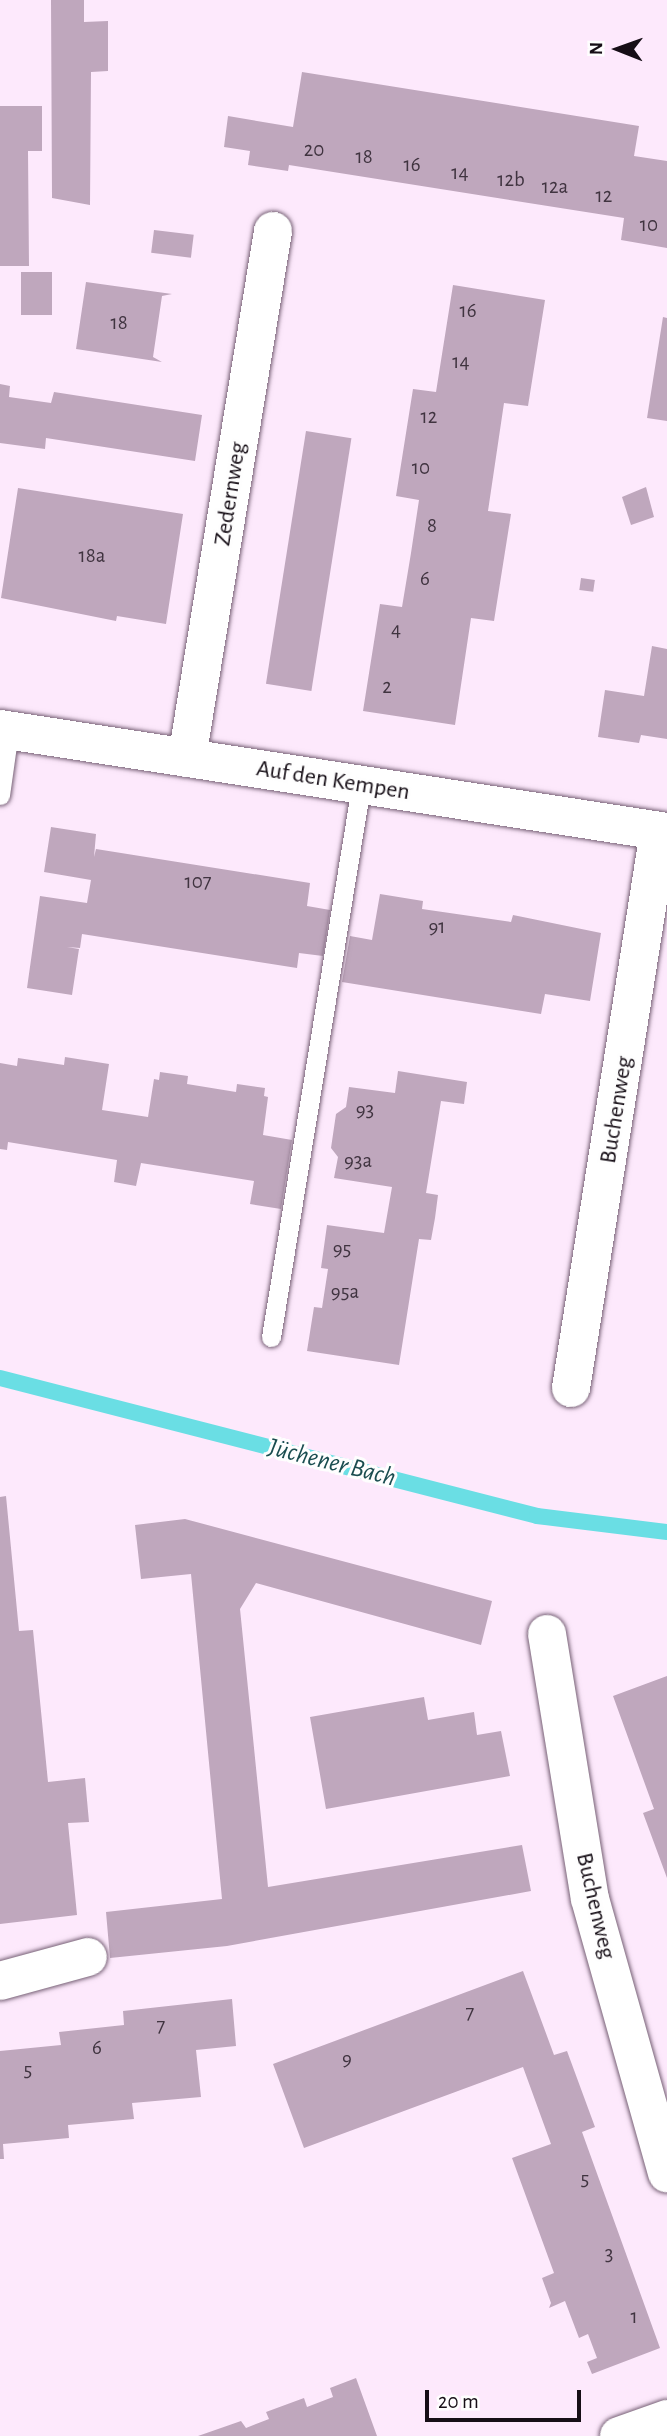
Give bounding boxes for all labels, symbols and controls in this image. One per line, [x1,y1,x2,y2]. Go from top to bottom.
north arrow [583,14,653,84]
text: N [587,42,606,55]
house number: 20 [304,137,324,163]
house number: 18 [355,144,373,170]
house number: 16 [403,152,421,178]
house number: 14 [451,160,469,186]
house number: 12b [497,167,525,193]
house number: 12a [542,174,568,200]
house number: 12 [596,183,612,209]
house number: 10 [640,212,658,238]
house number: 16 [459,298,477,324]
house number: 18 [110,310,128,336]
house number: 14 [452,349,470,375]
house number: 12 [421,404,437,430]
street label: Zedernweg [209,440,253,548]
house number: 10 [412,455,430,481]
house number: 8 [427,513,437,539]
house number: 18a [79,543,105,569]
house number: 6 [420,566,430,592]
house number: 4 [391,617,401,643]
house number: 2 [382,674,392,700]
street label: Auf den Kempen [254,755,412,807]
house number: 107 [184,869,212,895]
house number: 91 [428,914,446,940]
street label: Buchenweg [594,1054,640,1166]
house number: 93 [356,1097,374,1123]
house number: 93a [344,1148,372,1174]
house number: 95 [333,1236,351,1262]
house number: 95a [331,1279,359,1305]
water label: Jüchener Bach [265,1432,399,1494]
street label: Buchenweg [569,1850,621,1962]
house number: 7 [466,2000,474,2026]
house number: 7 [157,2013,165,2039]
house number: 6 [92,2035,102,2061]
house number: 9 [342,2046,352,2072]
house number: 5 [24,2057,32,2083]
house number: 5 [581,2166,589,2192]
house number: 3 [605,2241,613,2267]
house number: 1 [630,2304,638,2330]
scale bar [429,2376,585,2420]
text: 20 m [438,2391,479,2412]

